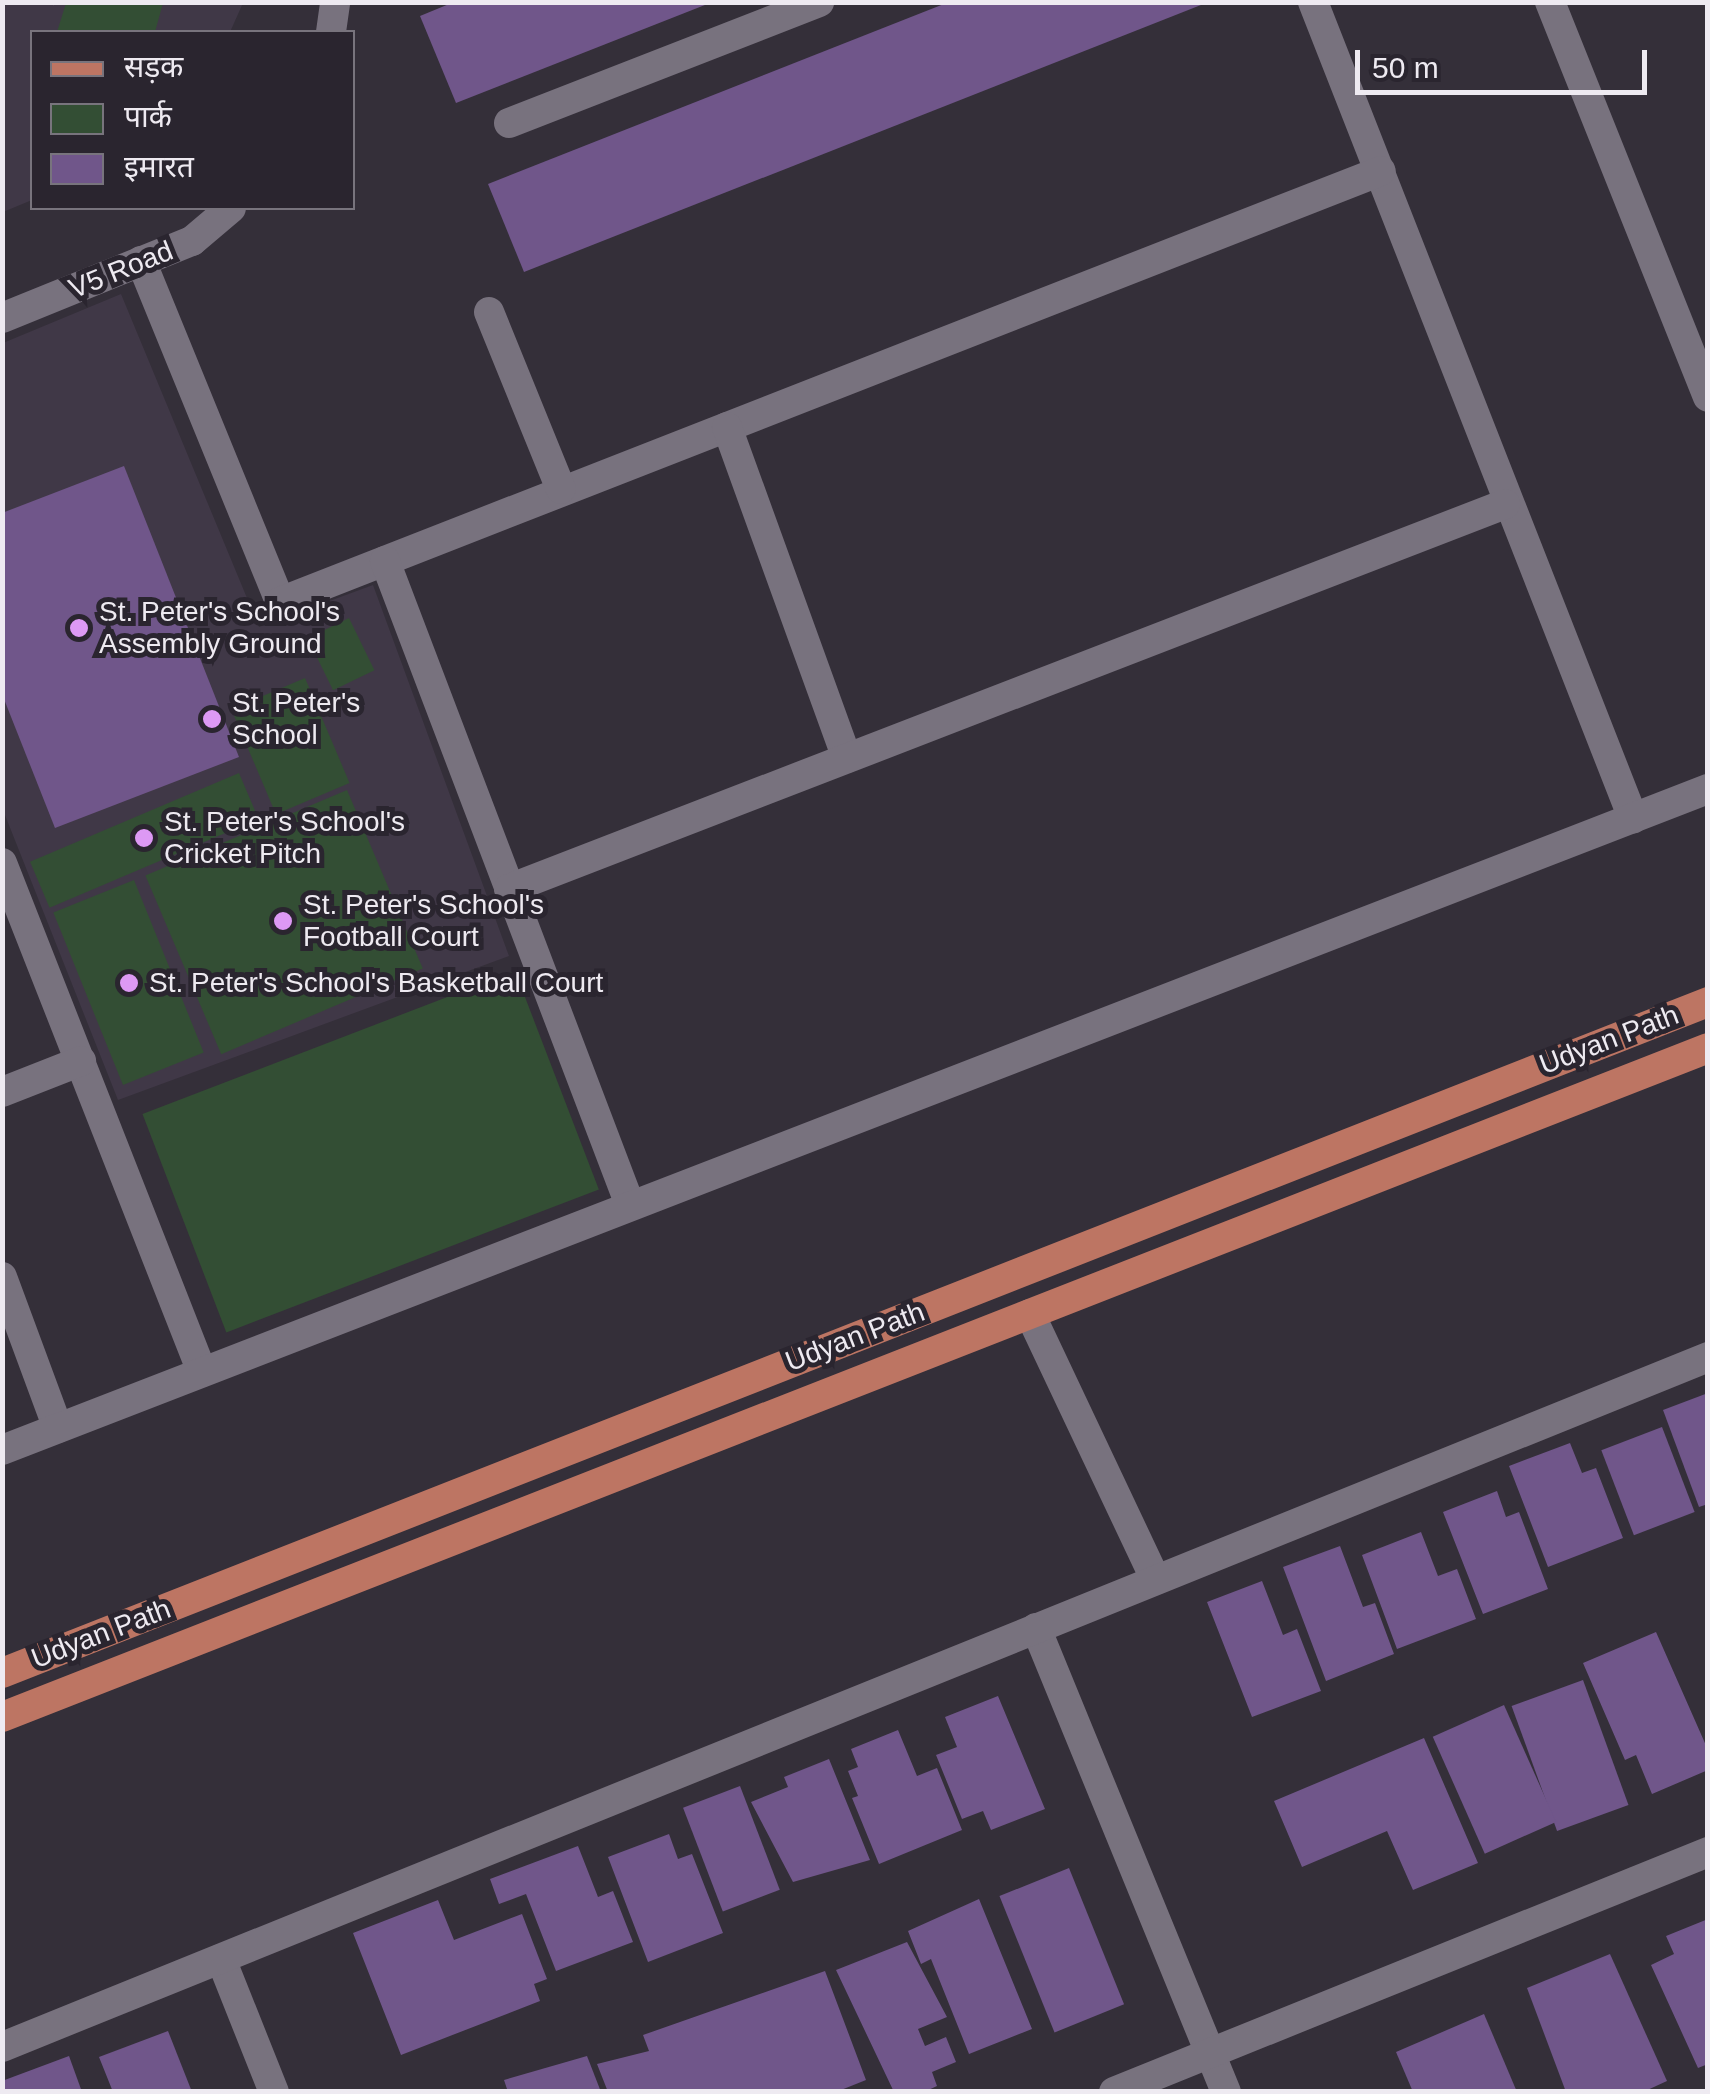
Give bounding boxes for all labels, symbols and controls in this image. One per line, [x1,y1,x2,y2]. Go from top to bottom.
legend [30,30,355,210]
scale bar [1360,30,1652,92]
text: सड़क [124,50,183,83]
text: 50 m [1372,51,1439,84]
text: पार्क [124,100,172,133]
text: इमारत [124,150,194,183]
street label: V5 Road [64,234,178,306]
place label: St. Peter's School's Assembly Ground [99,595,340,661]
marker: St. Peter's School's Assembly Ground [68,617,90,639]
place label: St. Peter's School [232,686,360,752]
marker: St. Peter's School [201,708,223,730]
place label: St. Peter's School's Cricket Pitch [164,805,405,871]
marker: St. Peter's School's Cricket Pitch [133,827,155,849]
place label: St. Peter's School's Football Court [303,888,544,954]
marker: St. Peter's School's Football Court [272,910,294,932]
place label: St. Peter's School's Basketball Court [149,966,603,1000]
marker: St. Peter's School's Basketball Court [118,972,140,994]
street label: Udyan Path [1535,998,1683,1082]
street label: Udyan Path [781,1295,929,1379]
street label: Udyan Path [27,1592,175,1676]

